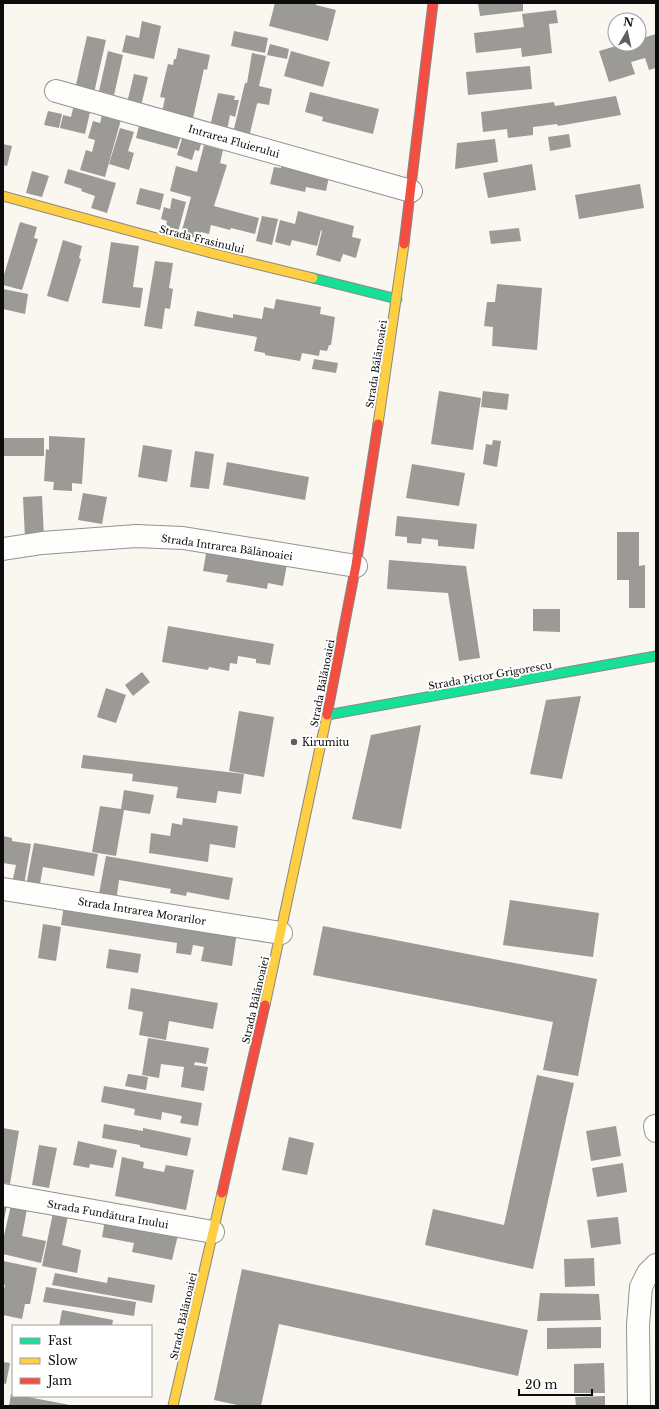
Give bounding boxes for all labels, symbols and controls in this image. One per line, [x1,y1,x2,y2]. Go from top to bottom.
north arrow [607,12,647,52]
text: N [622,14,635,30]
street label: Intrarea Fluierului [187,122,282,161]
street label: Strada Frasinului [158,223,246,257]
street label: Strada Bălănoaiei [363,318,390,409]
street label: Strada Intrarea Bălănoaiei [160,532,294,563]
street label: Strada Bălănoaiei [308,638,337,728]
street label: Strada Pictor Grigorescu [427,658,553,693]
place label: Kirumitu [302,736,350,749]
marker: Kirumitu [289,737,299,747]
street label: Strada Intrarea Morarilor [77,895,207,928]
street label: Strada Bălănoaiei [239,955,272,1045]
street label: Strada Fundătura Inului [46,1197,170,1232]
street label: Strada Bălănoaiei [167,1271,200,1361]
legend [12,1325,152,1397]
text: Fast [48,1333,73,1348]
text: Slow [48,1353,78,1368]
scale bar [519,1371,592,1397]
text: Jam [46,1373,72,1388]
text: 20 m [525,1377,557,1392]

